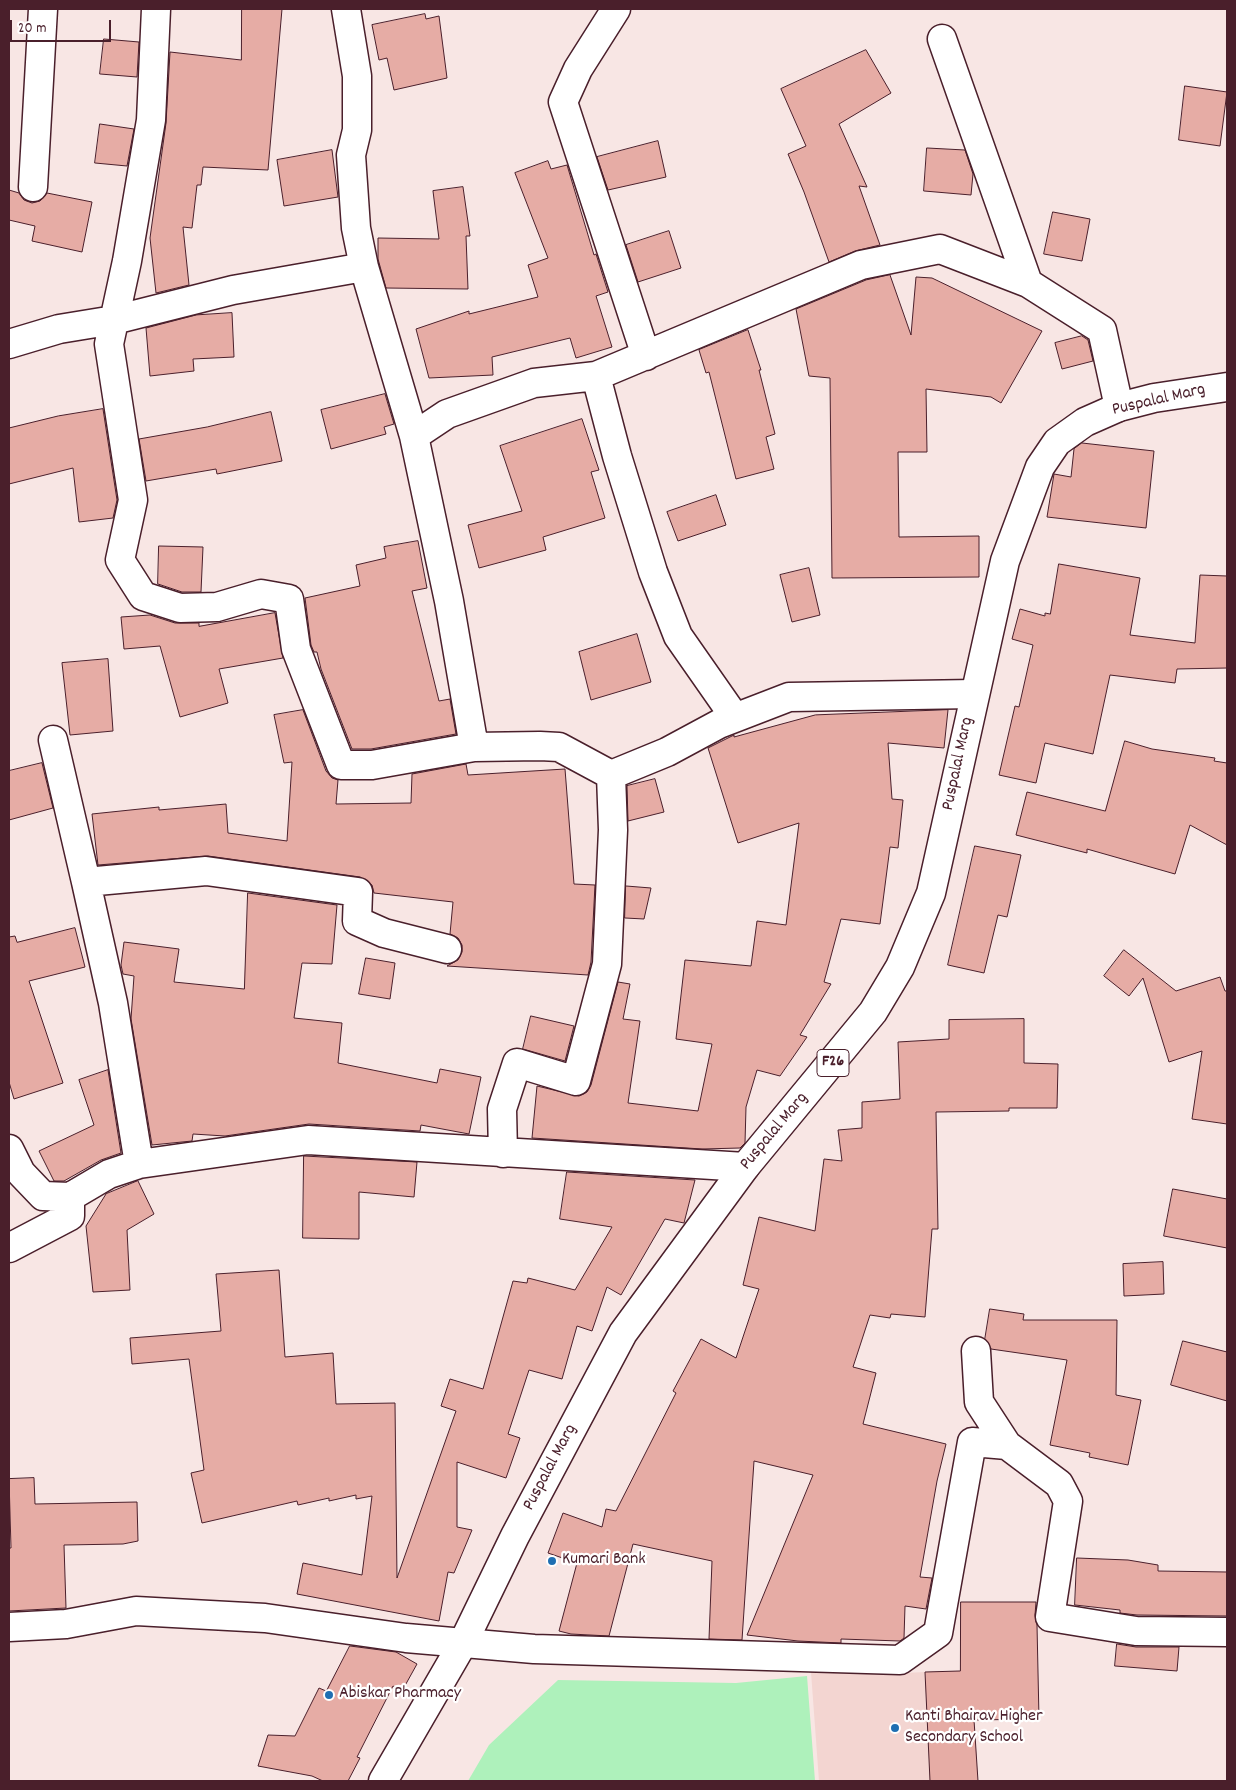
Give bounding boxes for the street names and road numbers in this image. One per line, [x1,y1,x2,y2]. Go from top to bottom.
street label: Puspalal Marg [1110,380,1208,422]
street label: Puspalal Marg [939,715,979,813]
road number: F26 [817,1050,849,1076]
street label: Puspalal Marg [736,1089,814,1175]
street label: Puspalal Marg [519,1421,583,1515]

